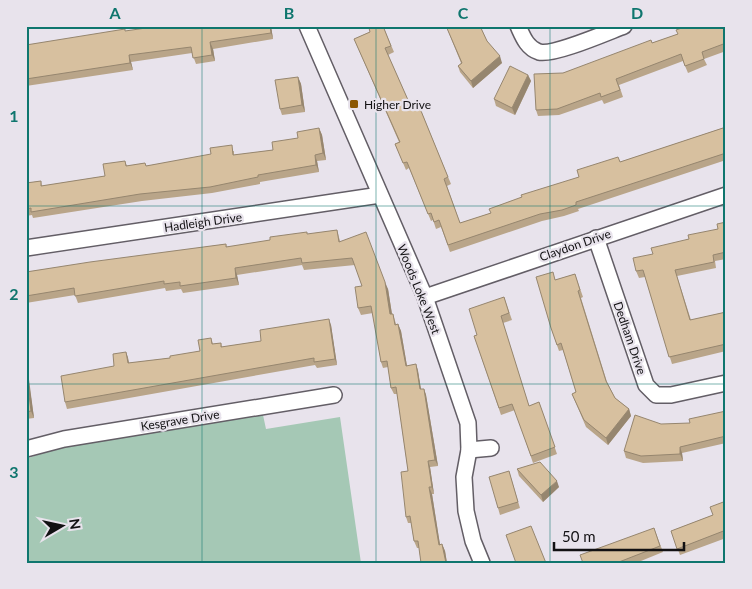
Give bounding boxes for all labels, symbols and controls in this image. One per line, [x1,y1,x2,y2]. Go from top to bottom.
text: A [108,3,121,22]
text: B [284,3,294,22]
text: C [458,3,469,22]
text: D [631,3,643,22]
place label: Higher Drive [364,97,431,112]
marker: Higher Drive [348,98,360,110]
text: 1 [9,106,19,125]
street label: Hadleigh Drive [163,209,243,235]
street label: Claydon Drive [537,226,613,264]
street label: Woods Loke West [394,242,444,337]
text: 2 [9,284,19,303]
street label: Dedham Drive [610,299,650,377]
street label: Kesgrave Drive [140,406,220,434]
text: 3 [9,462,19,481]
north arrow [38,502,88,552]
text: N [66,517,85,531]
scale bar [554,519,684,551]
text: 50 m [562,527,596,545]

